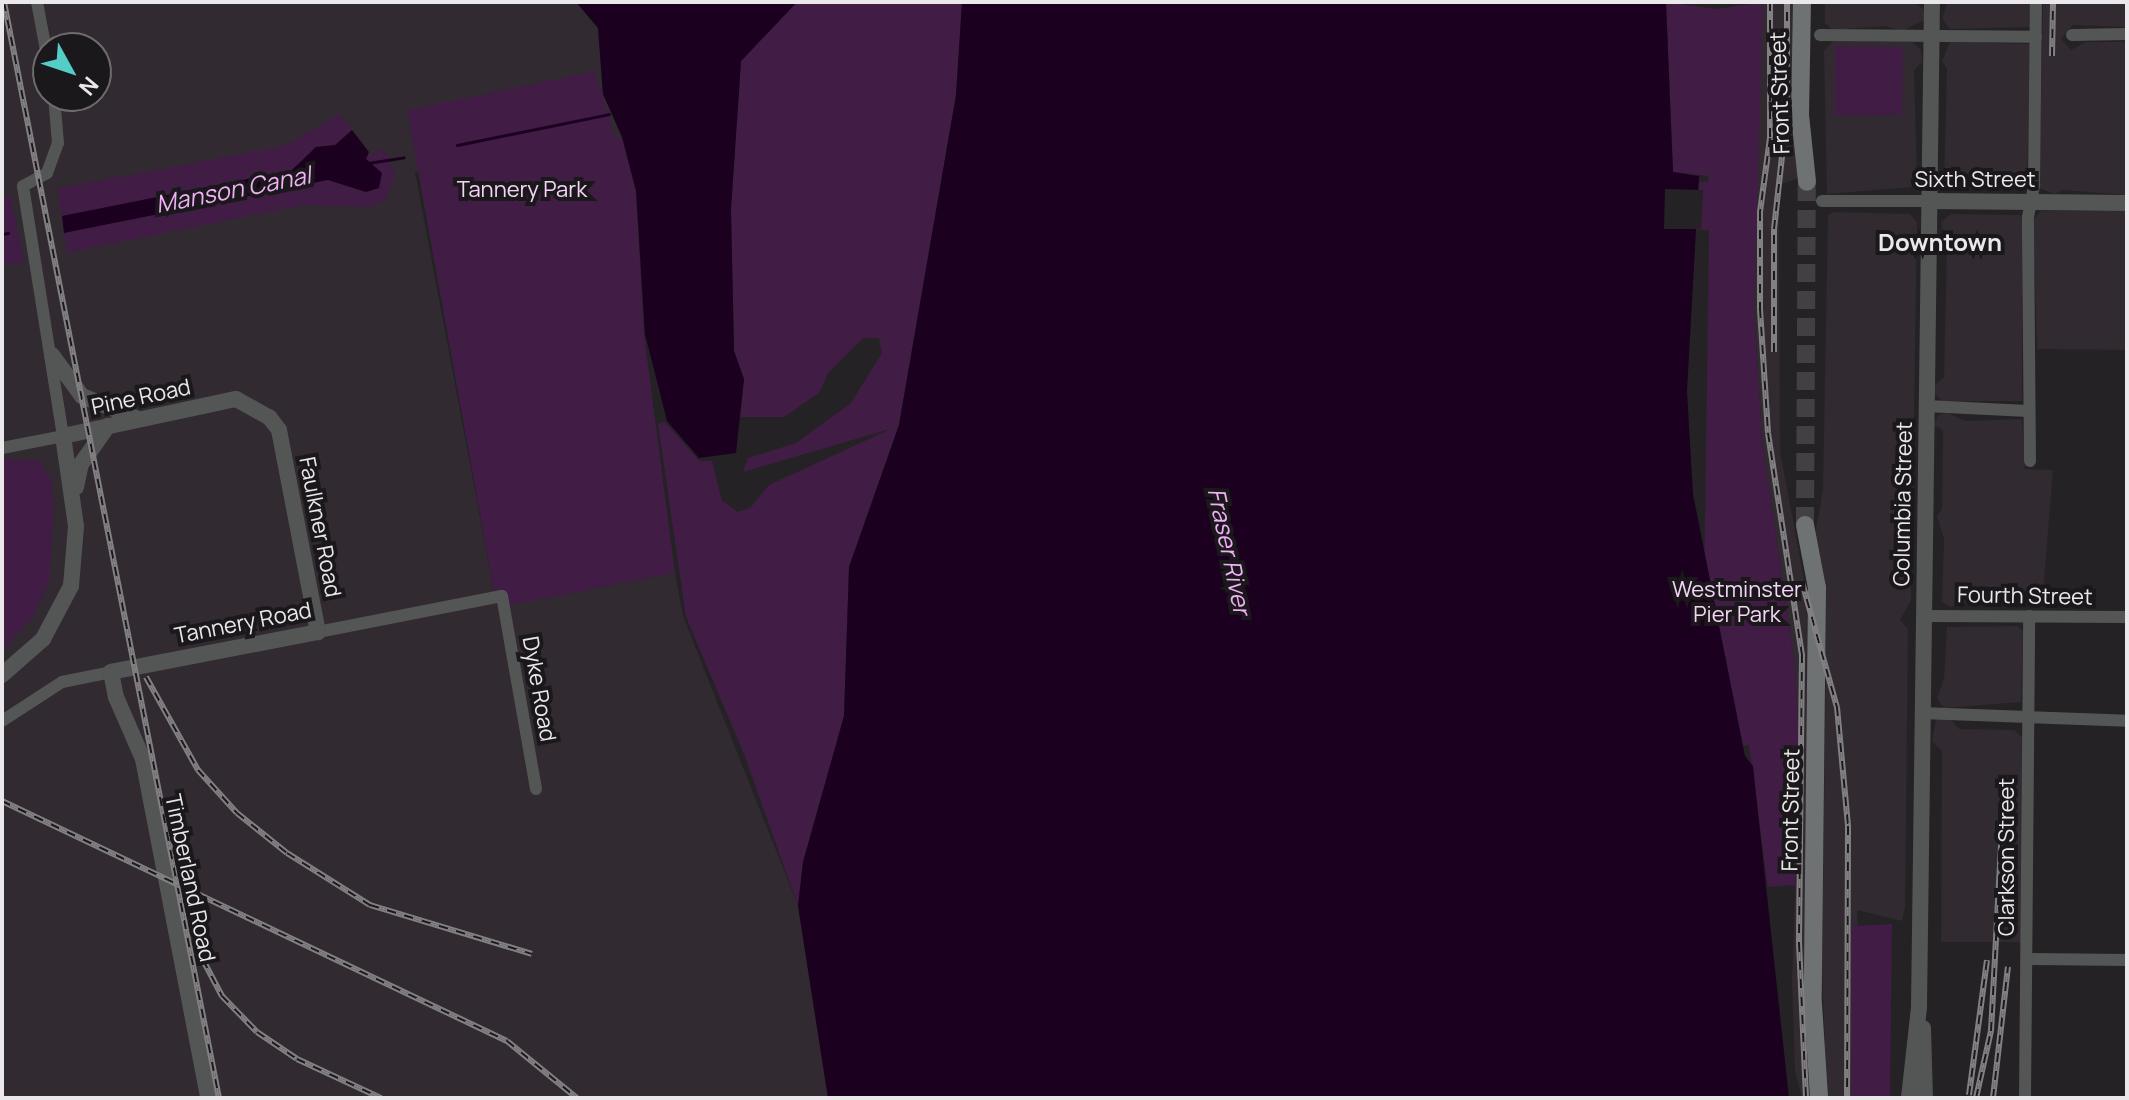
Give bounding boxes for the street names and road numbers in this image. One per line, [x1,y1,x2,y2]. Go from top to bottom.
street label: Front Street [1765,31,1795,155]
street label: Sixth Street [1914,167,2036,193]
street label: Pine Road [89,374,193,420]
street label: Columbia Street [1888,421,1918,587]
street label: Faulkner Road [293,455,347,599]
street label: Fourth Street [1957,582,2093,610]
street label: Tannery Road [172,597,314,649]
street label: Dyke Road [517,634,561,744]
street label: Front Street [1777,748,1805,872]
street label: Clarkson Street [1994,778,2020,936]
street label: Timberland Road [159,792,221,964]

